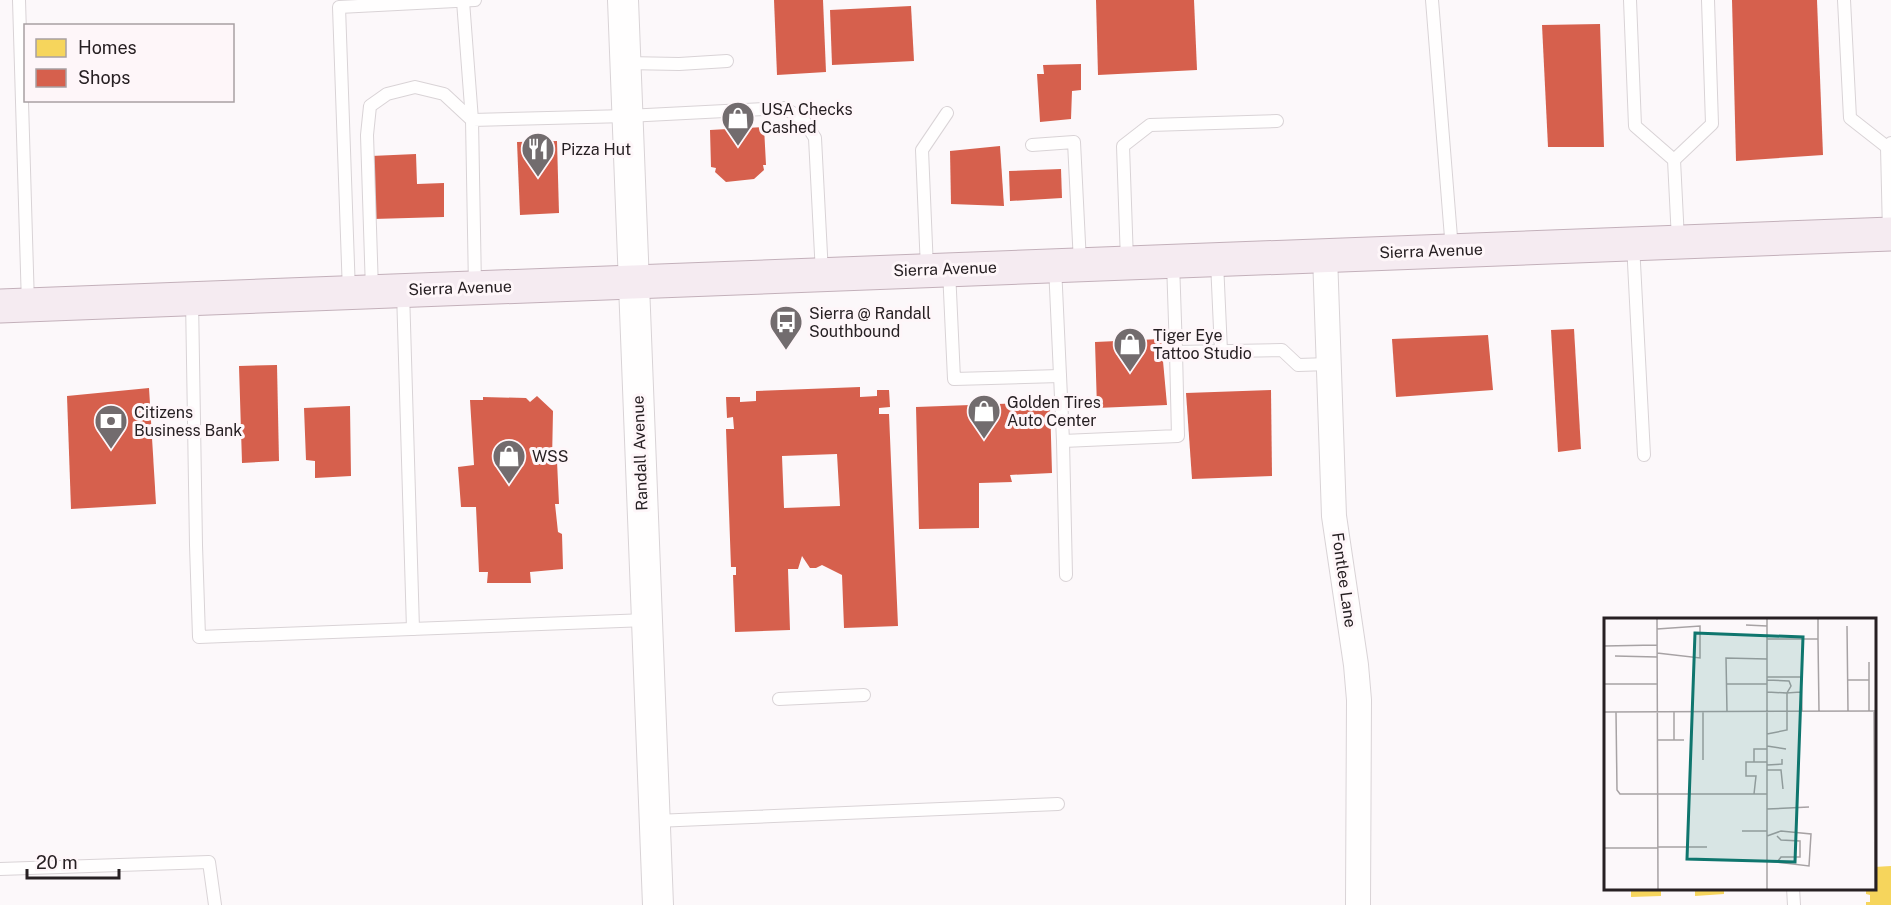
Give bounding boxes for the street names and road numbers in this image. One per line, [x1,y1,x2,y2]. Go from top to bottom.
street label: Sierra Avenue [1379,240,1483,262]
street label: Sierra Avenue [893,258,997,280]
street label: Sierra Avenue [408,277,512,299]
street label: Randall Avenue [628,395,652,511]
street label: Fontlee Lane [1328,531,1360,629]

